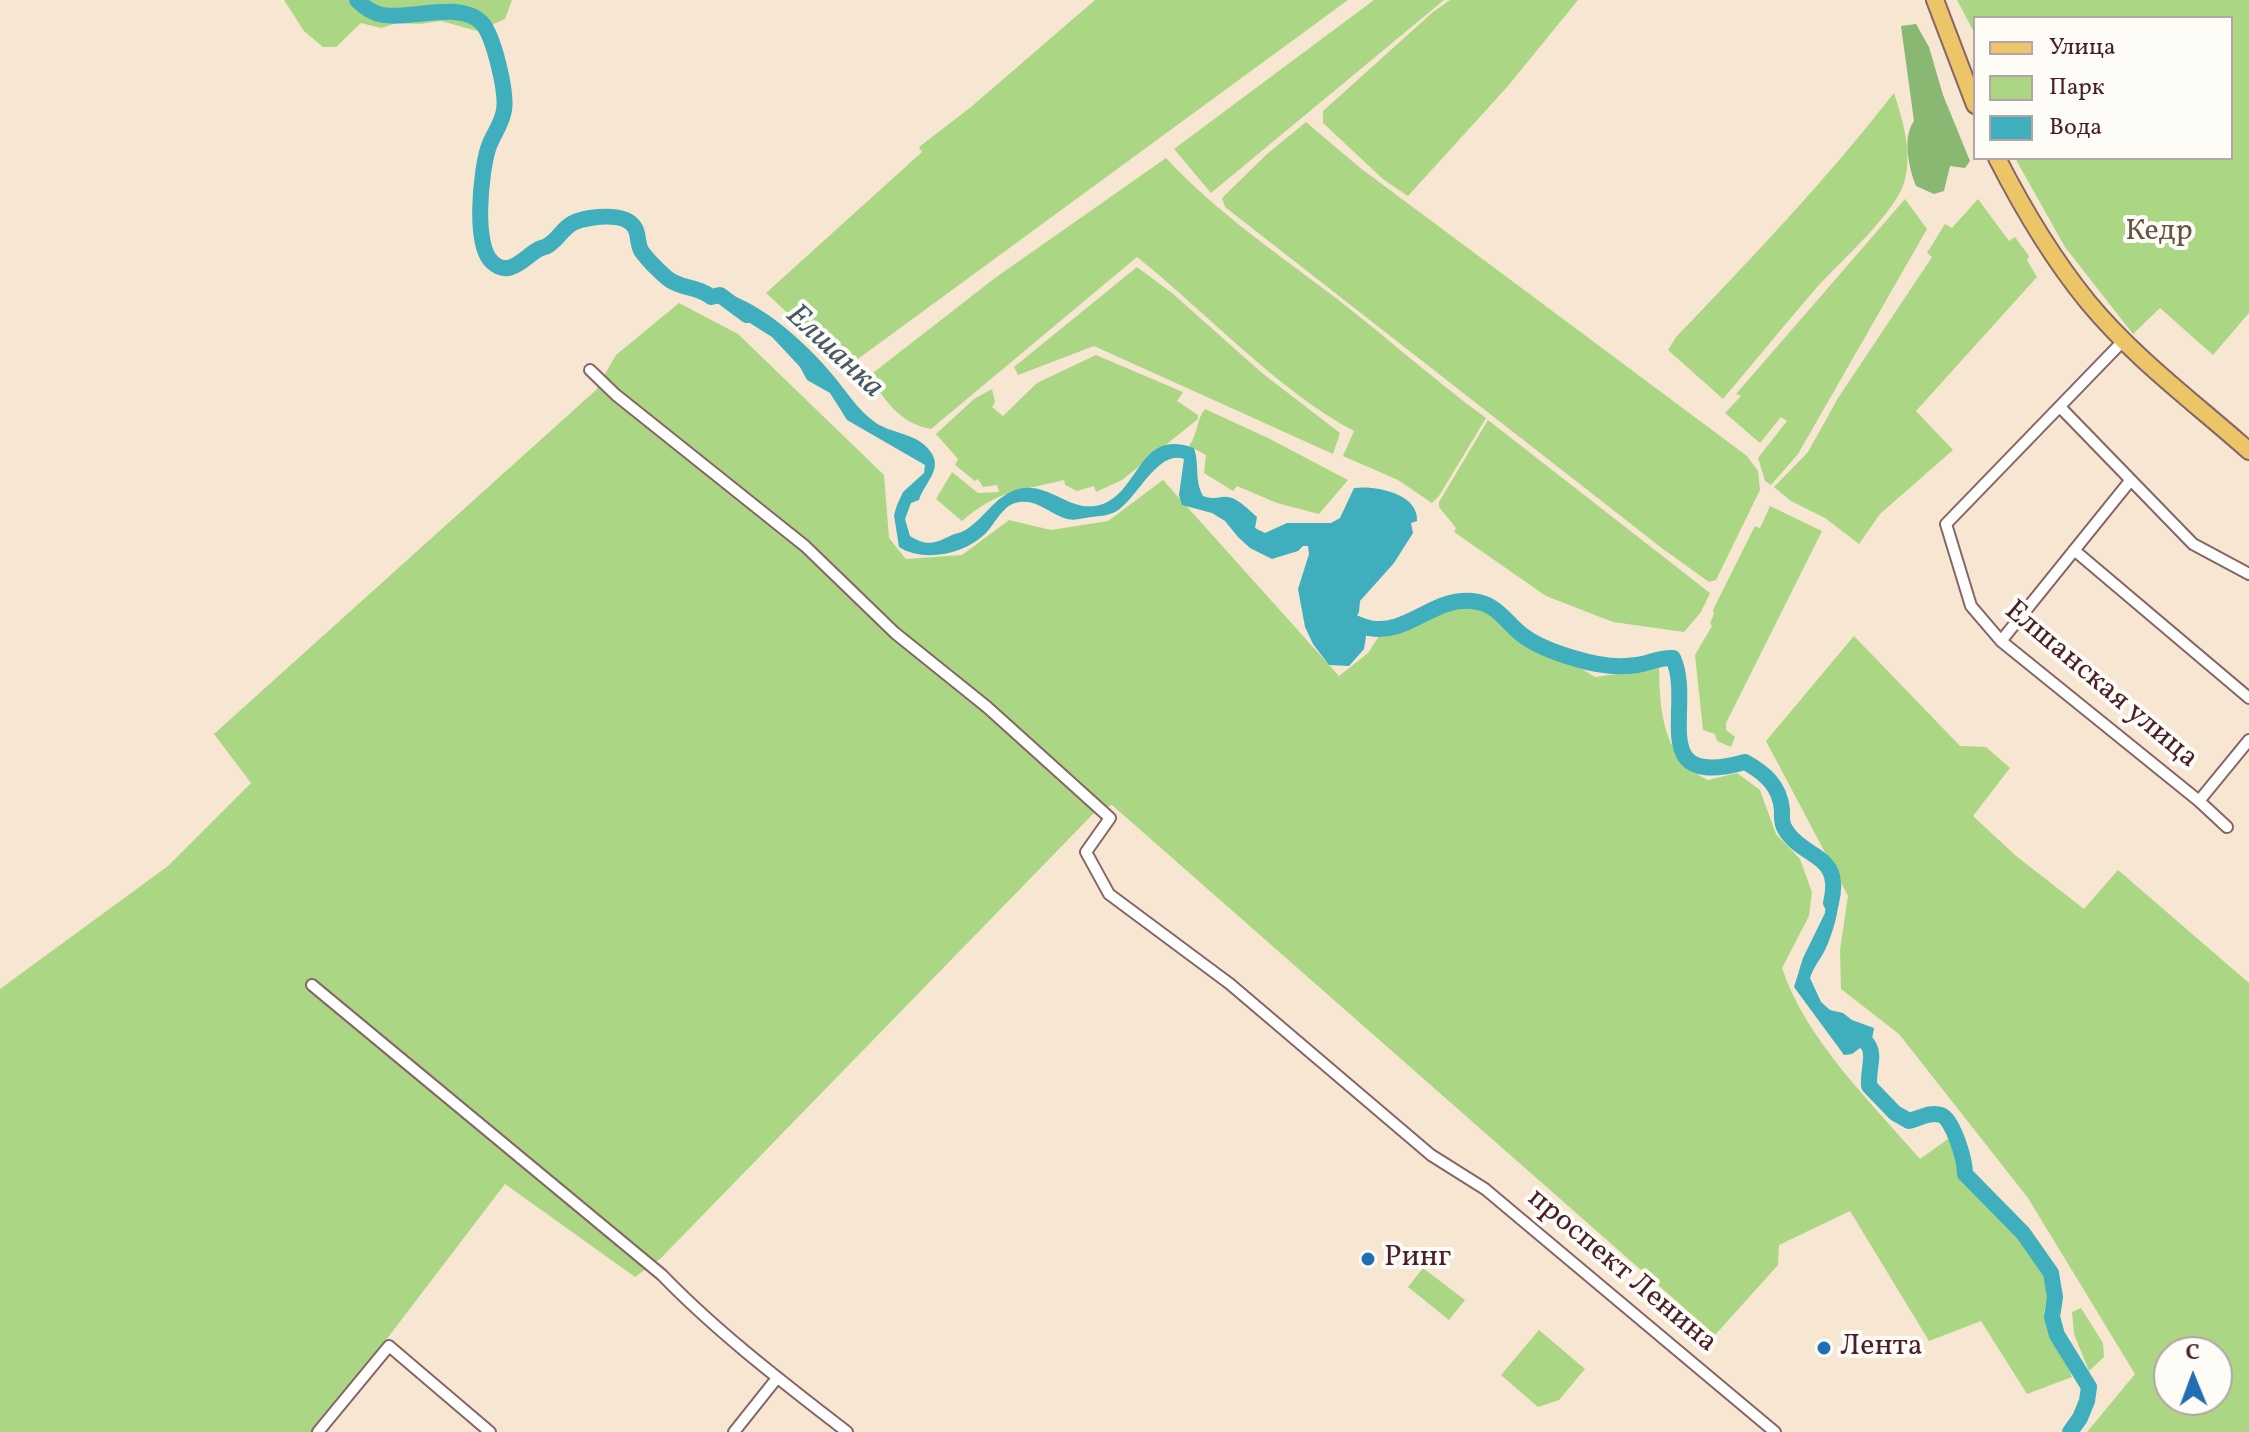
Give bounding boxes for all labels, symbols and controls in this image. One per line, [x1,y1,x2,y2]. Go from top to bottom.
legend [1973,16,2233,160]
text: Улица [2049,31,2116,65]
text: Парк [2049,71,2105,105]
text: Вода [2049,111,2102,145]
park label: Кедр [2125,215,2193,251]
water label: Елшанка [776,298,890,408]
street label: Елшанская улица [1996,594,2204,778]
street label: проспект Ленина [1519,1182,1723,1362]
place label: Ринг [1384,1241,1451,1277]
marker: Ринг [1359,1250,1377,1268]
place label: Лента [1840,1330,1923,1366]
north arrow [2153,1336,2233,1416]
text: С [2185,1338,2200,1369]
marker: Лента [1815,1339,1833,1357]

